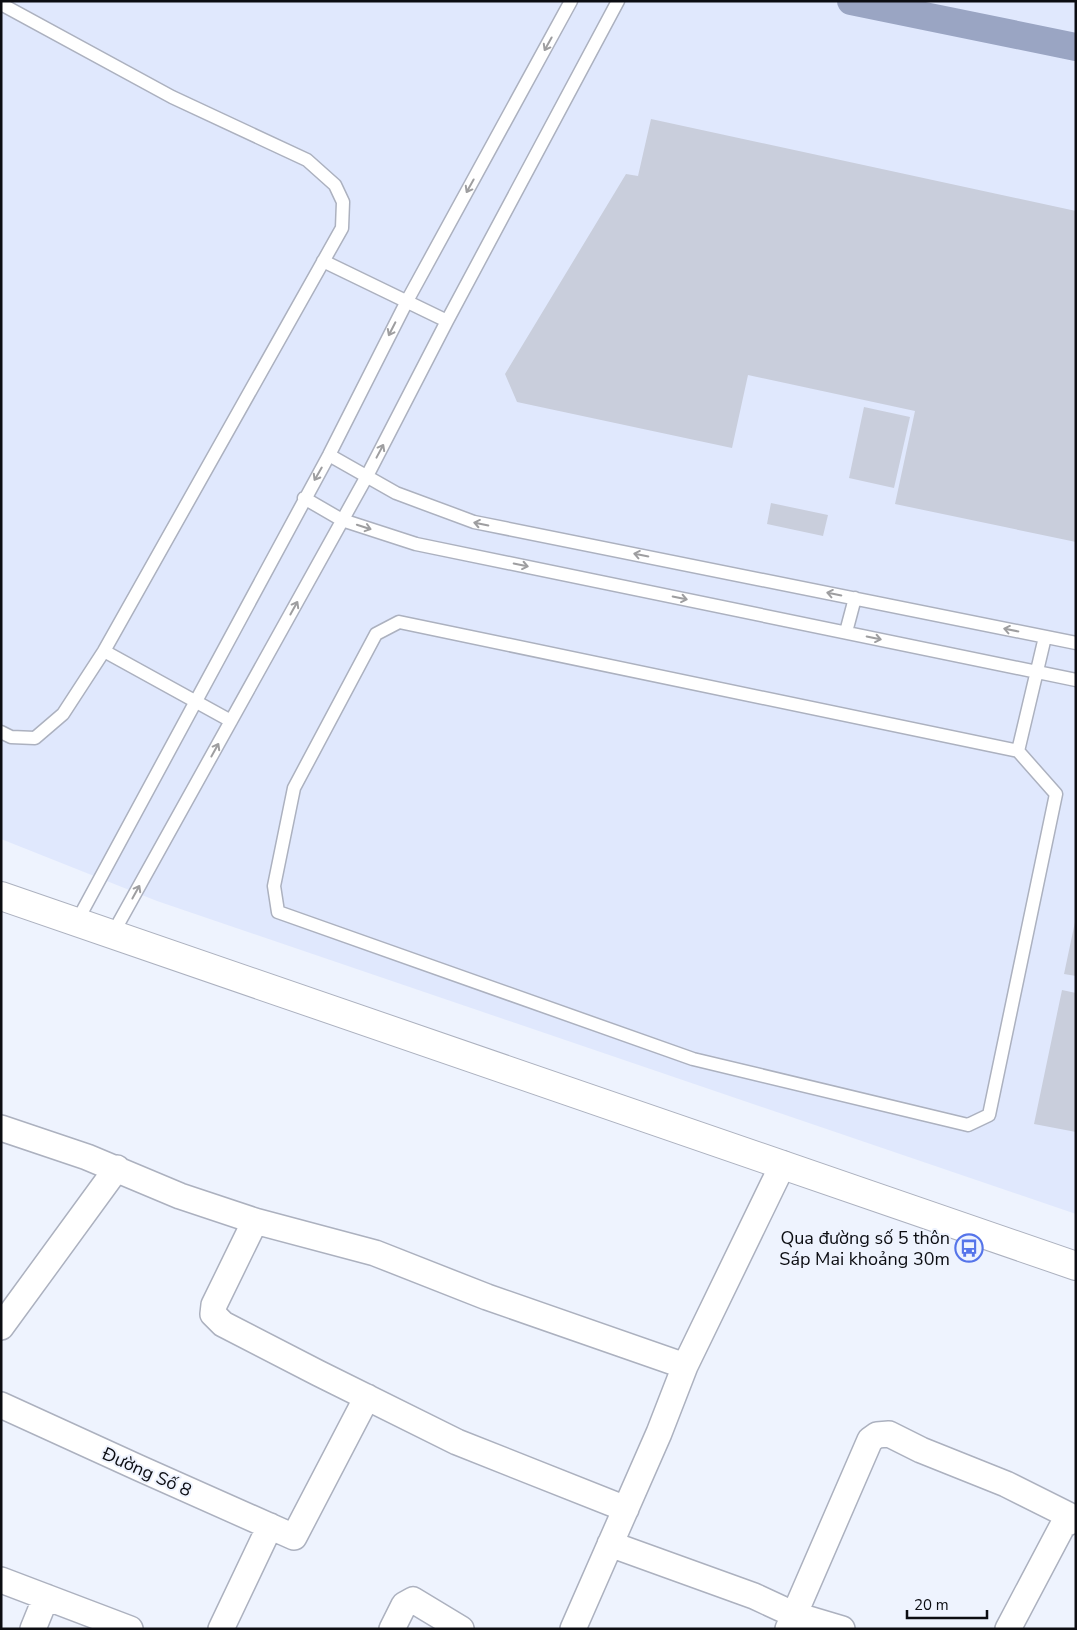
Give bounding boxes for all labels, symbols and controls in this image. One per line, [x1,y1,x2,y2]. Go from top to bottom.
one-way arrow [543,36,552,51]
one-way arrow [464,179,474,193]
one-way arrow [387,322,397,337]
one-way arrow [375,443,385,458]
one-way arrow [313,466,323,481]
one-way arrow [474,518,490,528]
one-way arrow [355,523,371,532]
one-way arrow [633,550,649,560]
one-way arrow [513,561,529,571]
one-way arrow [827,589,843,598]
one-way arrow [672,594,688,603]
one-way arrow [289,602,299,616]
one-way arrow [1003,624,1019,634]
one-way arrow [865,634,881,643]
one-way arrow [210,744,220,758]
one-way arrow [131,886,141,900]
place label: Qua đường số 5 thôn Sáp Mai khoảng 30m [779,1226,950,1271]
bus stop icon: Qua đường số 5 thôn Sáp Mai khoảng 30m [954,1233,984,1263]
street label: Đường Số 8 [98,1441,195,1502]
scale bar [907,1588,987,1620]
text: 20 m [914,1595,949,1615]

